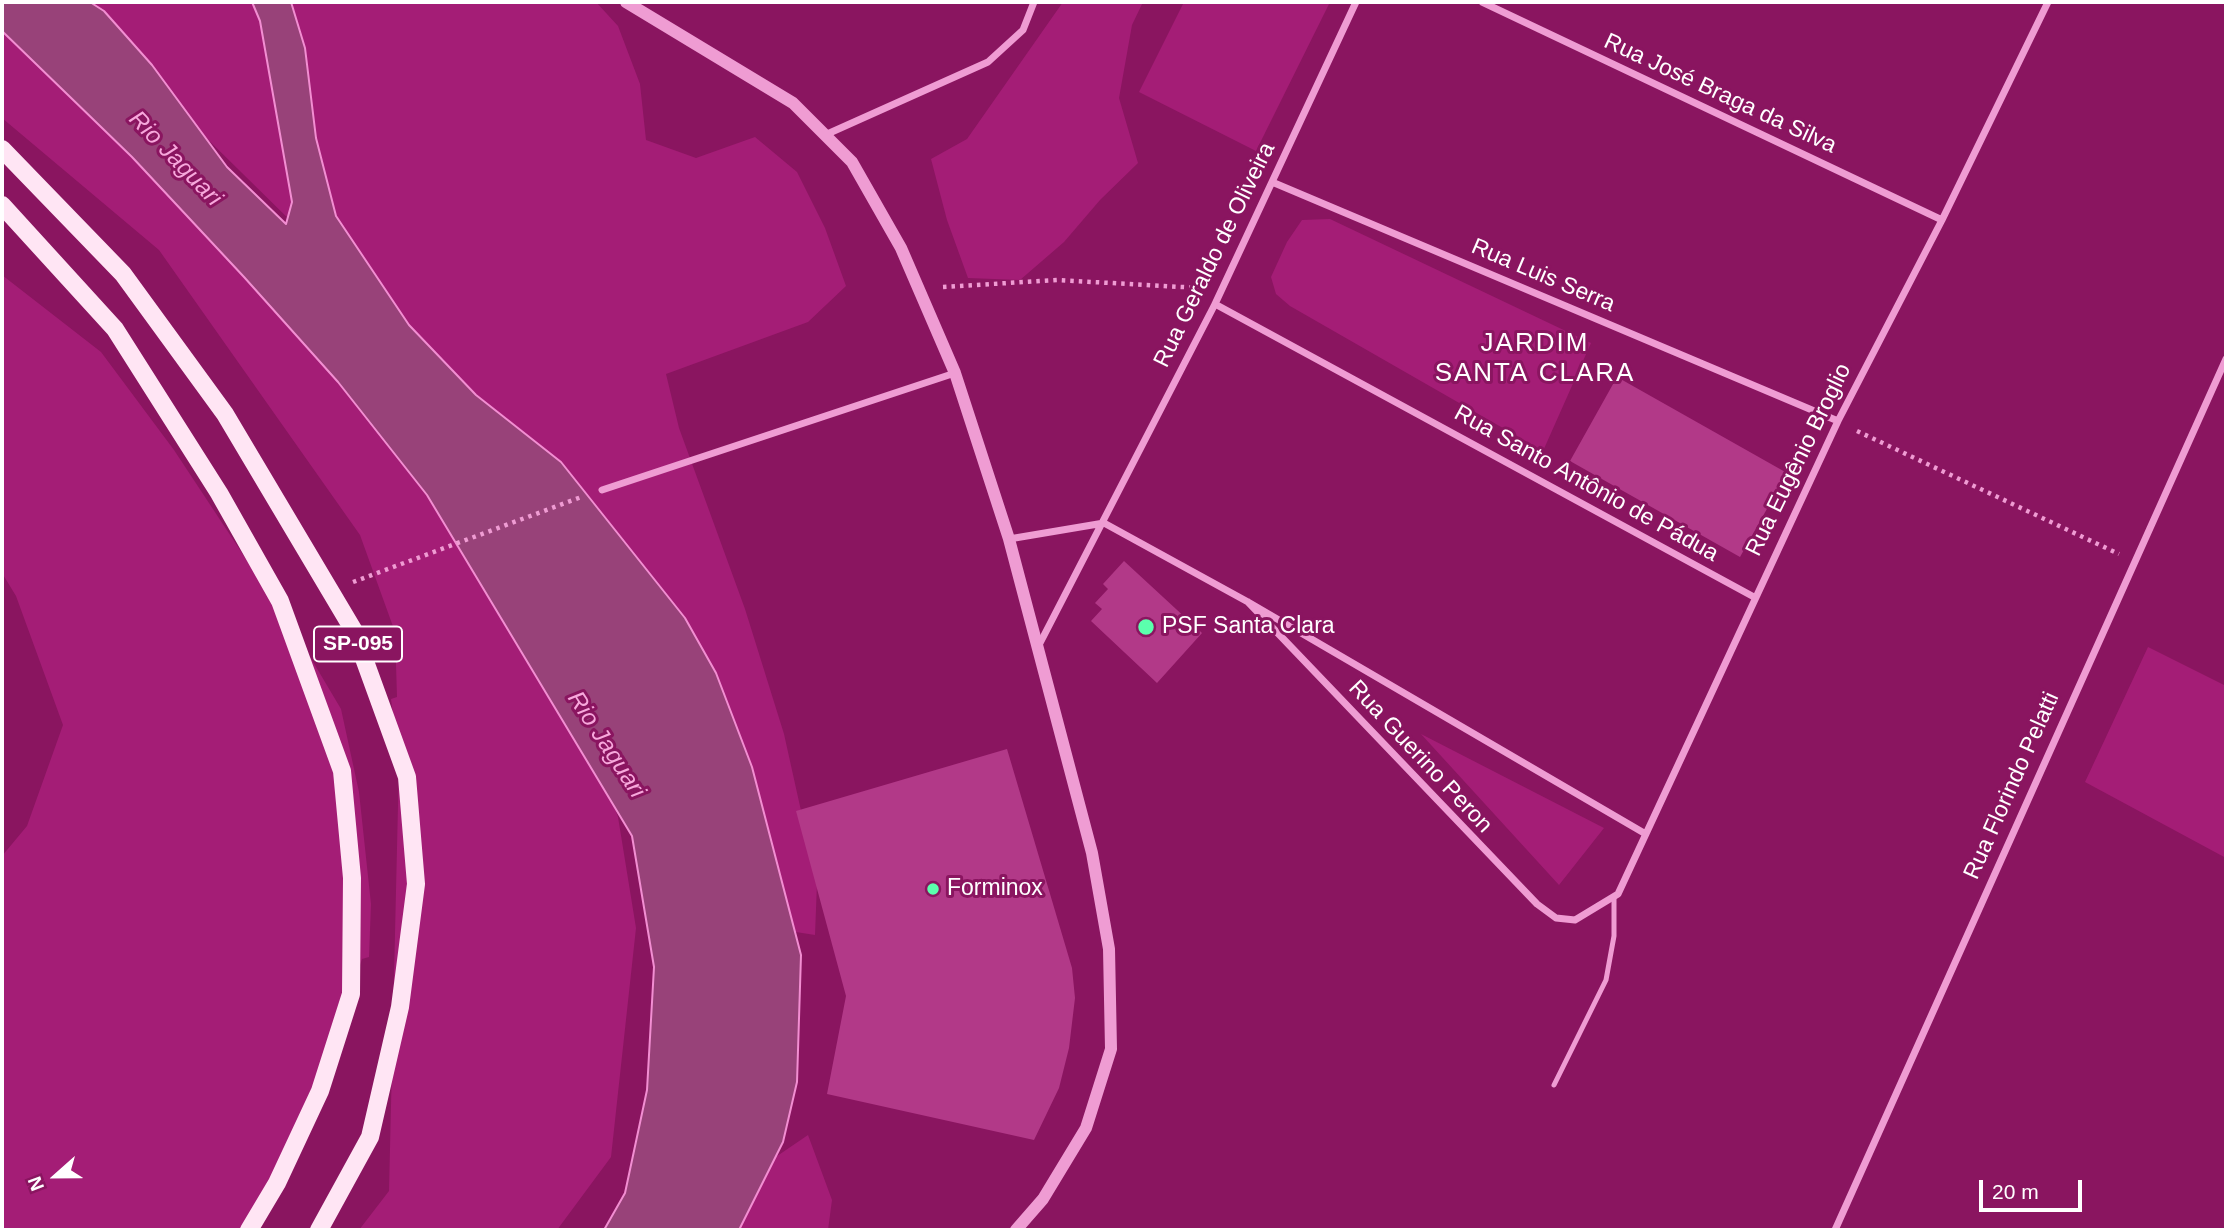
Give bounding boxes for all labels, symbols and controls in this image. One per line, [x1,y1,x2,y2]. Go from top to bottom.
street label: Rua José Braga da Silva [1599,28,1841,160]
water label: Rio Jaguari [122,105,228,213]
street label: Rua Geraldo de Oliveira [1149,138,1281,372]
street label: Rua Luis Serra [1467,233,1619,319]
district label: JARDIM SANTA CLARA [1436,328,1634,390]
street label: Rua Eugênio Broglio [1740,359,1858,561]
street label: Rua Santo Antônio de Pádua [1449,400,1723,568]
place label: PSF Santa Clara [1162,613,1335,641]
marker: PSF Santa Clara [1136,617,1156,637]
road number: SP-095 [314,626,402,662]
street label: Rua Guerino Peron [1342,675,1498,839]
water label: Rio Jaguari [561,686,651,804]
street label: Rua Florindo Pelatti [1958,688,2066,884]
place label: Forminox [947,875,1043,903]
marker: Forminox [925,881,941,897]
north arrow [21,1141,91,1211]
scale bar [1983,1166,2086,1210]
text: N [24,1174,48,1194]
text: 20 m [1992,1180,2039,1203]

